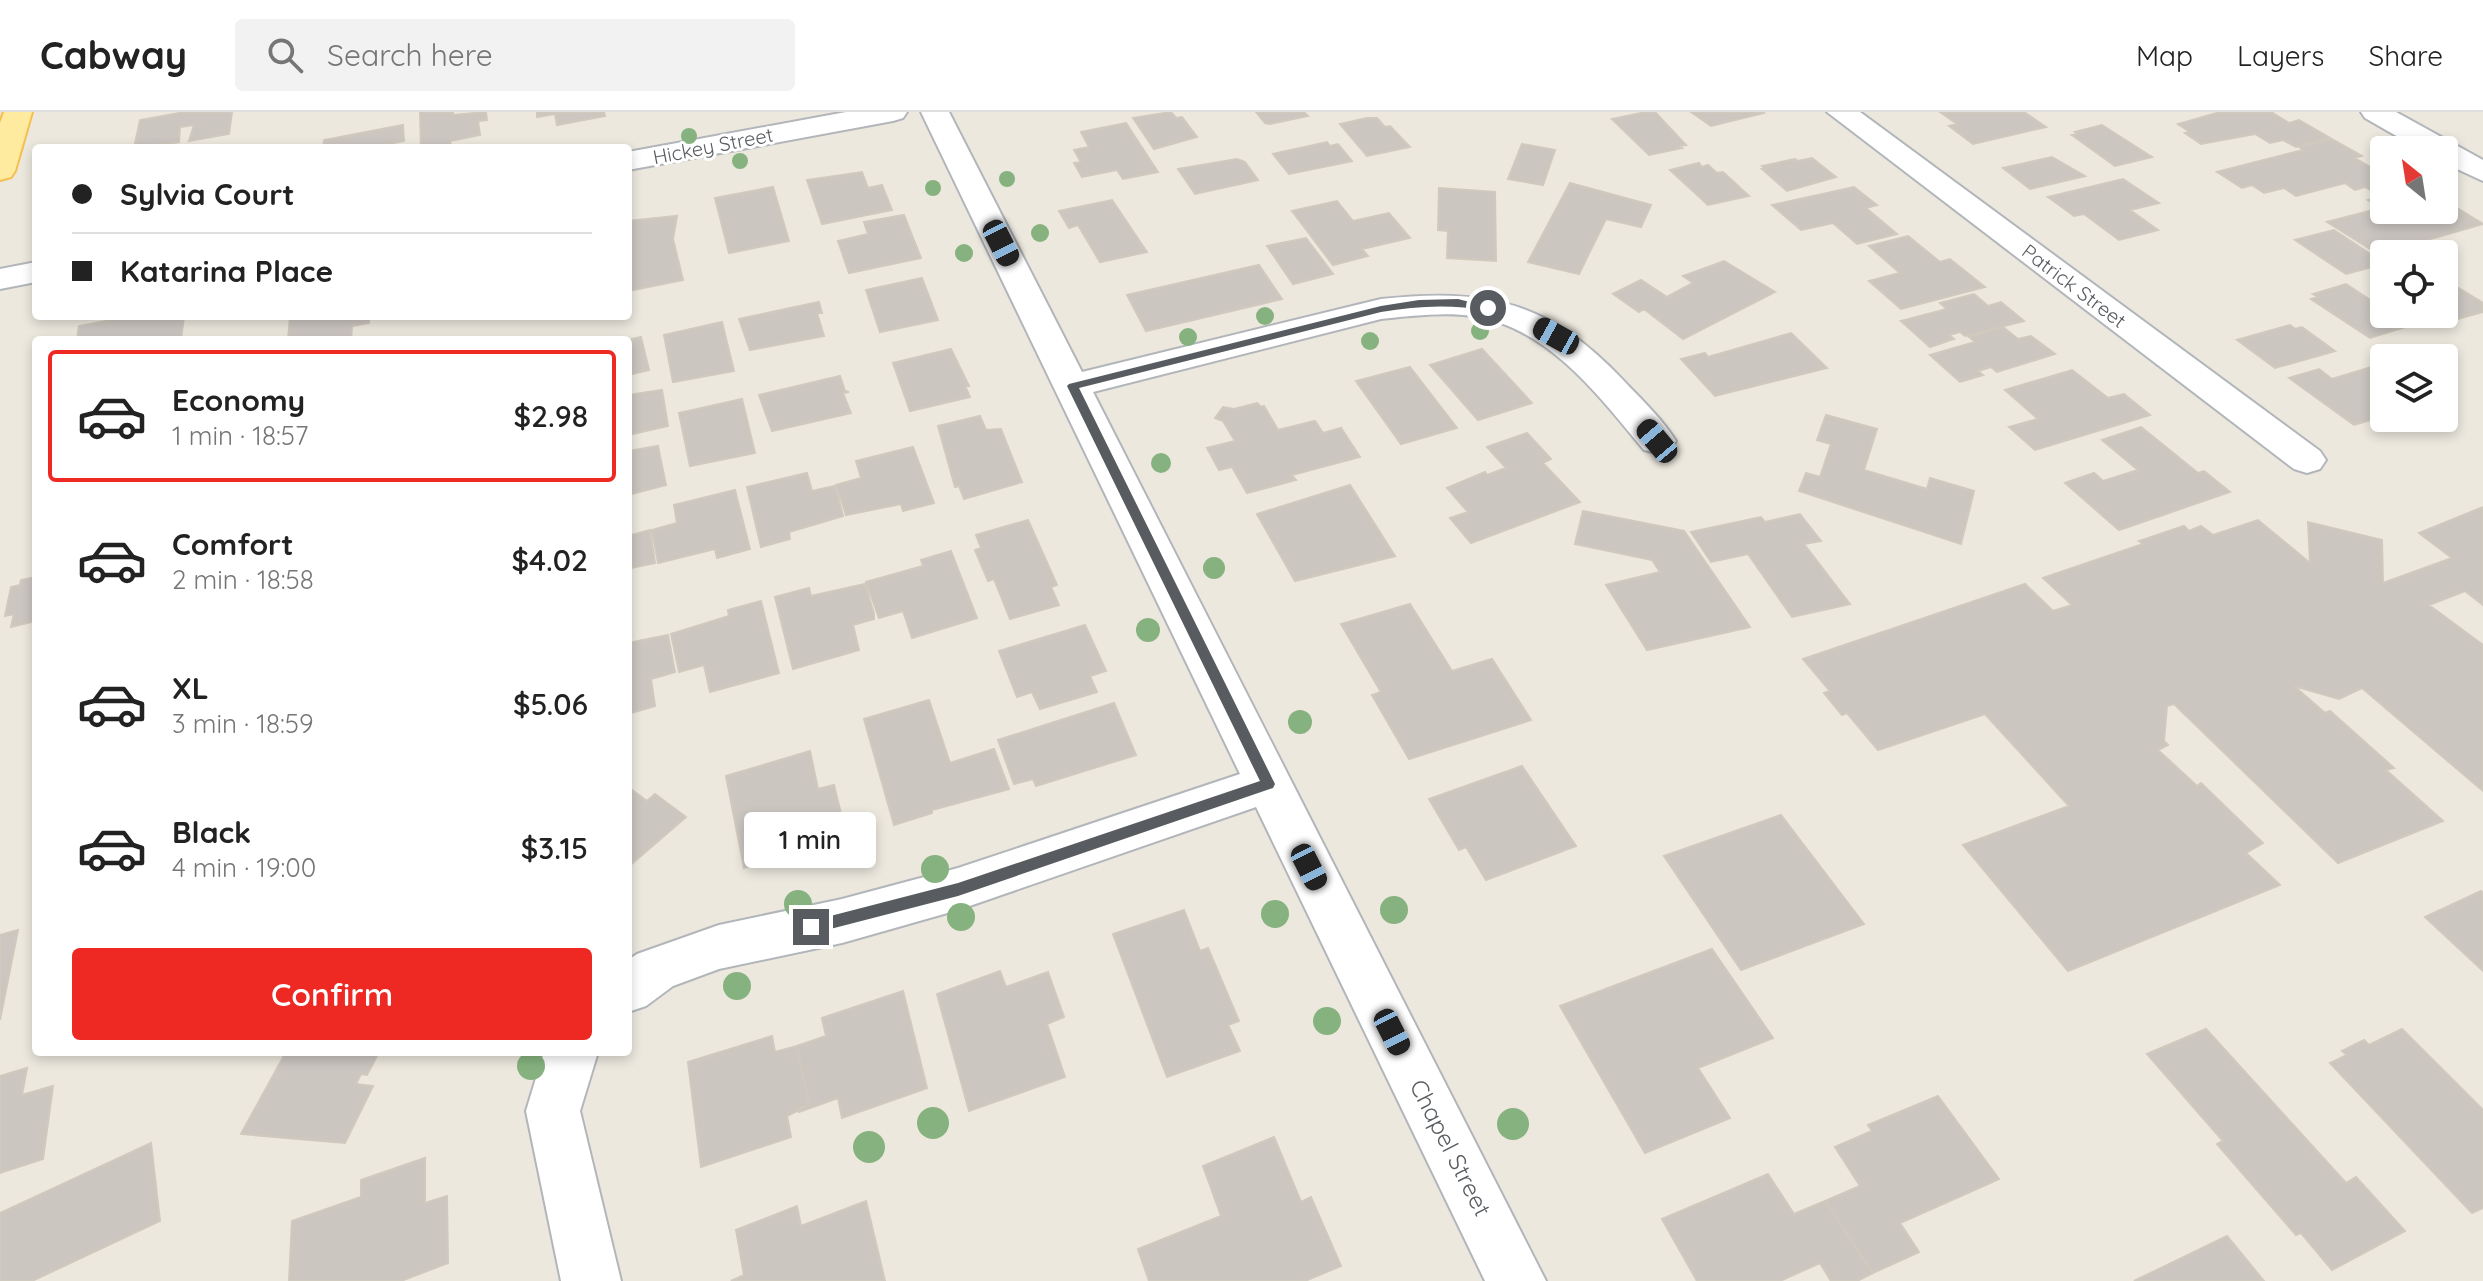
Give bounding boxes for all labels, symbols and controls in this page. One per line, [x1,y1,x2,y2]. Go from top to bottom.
search box [235,19,795,91]
text: Cabway [40,31,187,79]
icon: search [263,33,307,77]
text: Search here [327,36,493,74]
text: Map [2136,38,2193,73]
text: Layers [2237,38,2324,73]
text: Share [2368,38,2443,73]
street label: Hickey Street [651,122,775,169]
north arrow [2370,136,2458,224]
map controls [2370,136,2458,432]
text: Sylvia Court [120,175,294,213]
car [979,216,1023,270]
street label: Patrick Street [2017,238,2131,333]
button: locate [2370,240,2458,328]
text: Katarina Place [120,252,333,290]
route start [1470,290,1506,326]
car [1529,314,1583,358]
button: layers [2370,344,2458,432]
icon: car [76,380,148,452]
text: Economy [172,381,305,419]
text: $2.98 [513,397,588,435]
car [1632,415,1682,467]
text: 1 min · 18:57 [172,419,308,452]
icon: car [76,524,148,596]
text: Comfort [172,525,293,563]
text: $4.02 [511,541,588,579]
text: 2 min · 18:58 [172,563,314,596]
icon: car [76,668,148,740]
text: XL [172,669,209,707]
text: $5.06 [513,685,588,723]
text: 3 min · 18:59 [172,707,314,740]
callout: 1 min [745,811,877,867]
icon: car [76,812,148,884]
text: Black [172,813,251,851]
text: 1 min [779,823,841,856]
text: $3.15 [521,829,588,867]
car [1287,840,1331,894]
text: 4 min · 19:00 [172,851,316,884]
route end [793,909,829,945]
button: Confirm [72,948,592,1040]
car [1370,1005,1414,1059]
street label: Chapel Street [1404,1074,1498,1221]

